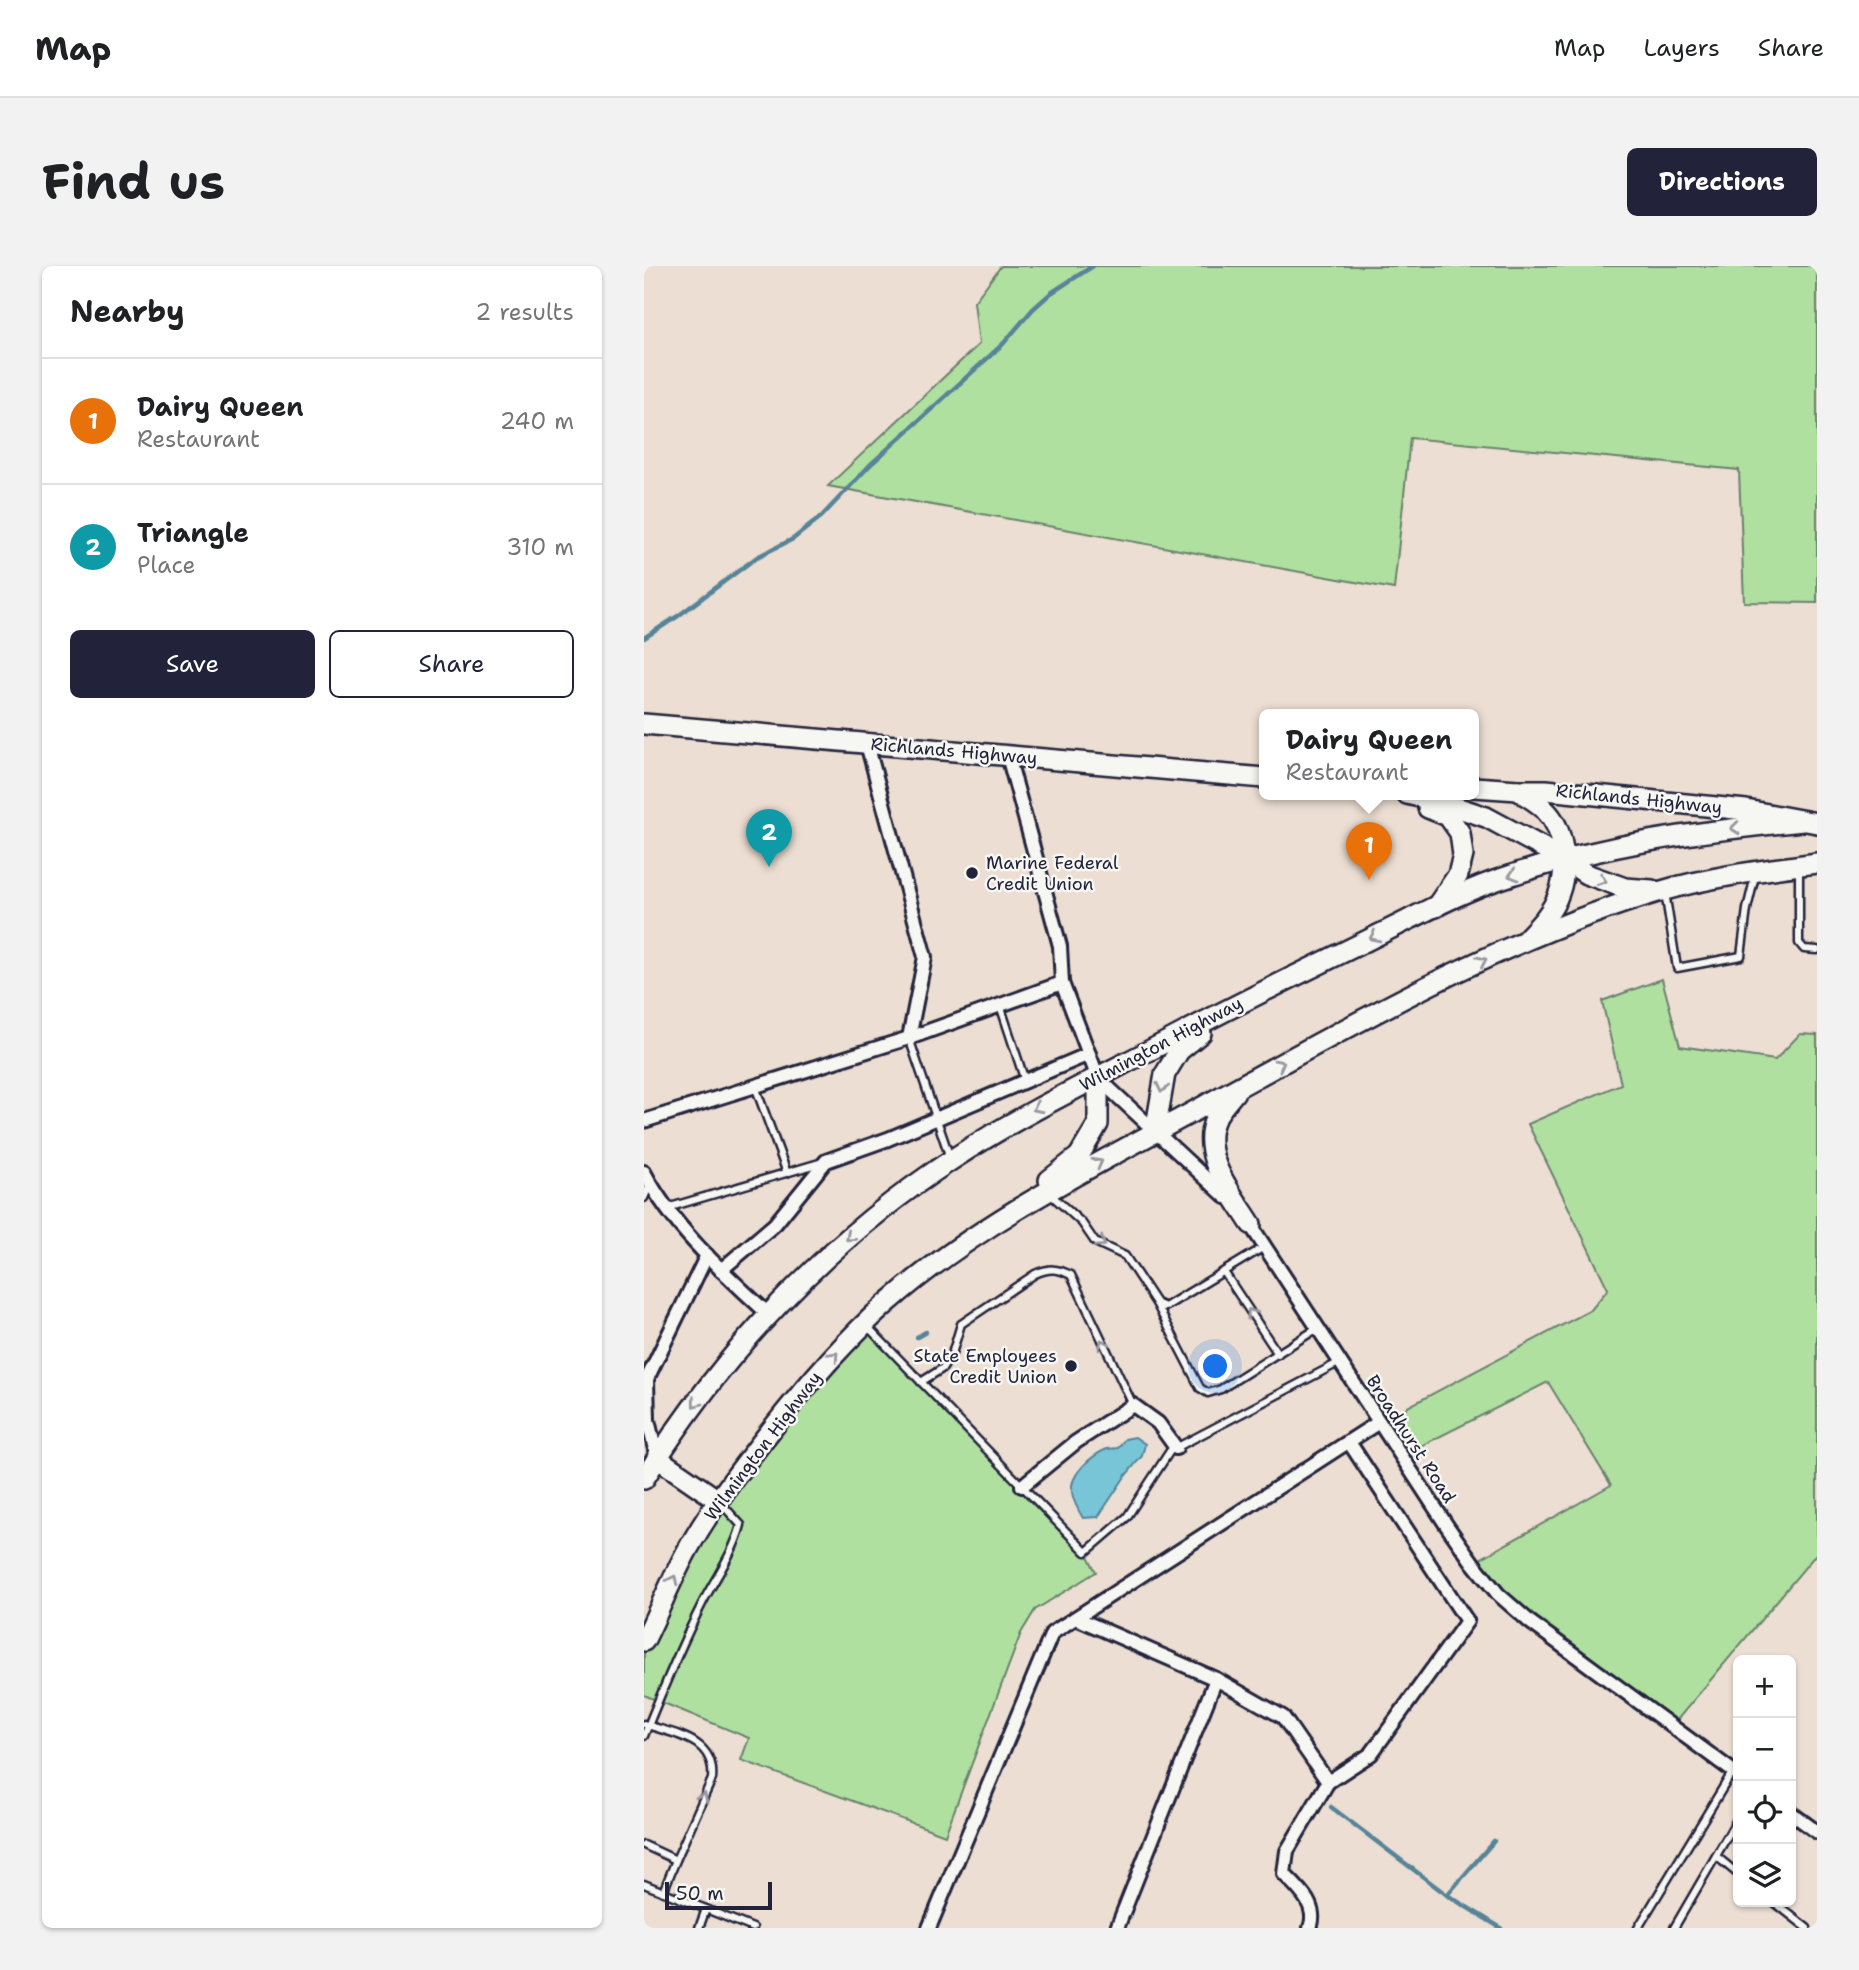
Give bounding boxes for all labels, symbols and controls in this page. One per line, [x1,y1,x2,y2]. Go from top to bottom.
text: Map [35,26,111,71]
text: Map [1554,32,1605,64]
text: Layers [1643,32,1720,64]
text: Share [1758,32,1824,64]
button: Directions [1627,148,1817,216]
text: Find us [42,149,225,215]
text: Nearby [70,291,185,332]
text: 2 results [475,297,574,327]
text: Dairy Queen [137,389,304,424]
text: 1 [88,406,98,436]
text: 240 m [500,406,574,436]
text: Restaurant [137,424,260,454]
text: Triangle [137,515,249,550]
text: 2 [85,532,101,562]
text: 310 m [506,532,574,562]
text: Place [137,550,196,580]
button: Save [70,630,315,698]
button: Share [329,630,574,698]
popup [1259,709,1479,800]
text: Dairy Queen [1286,722,1452,757]
street label: Richlands Highway [870,732,1038,770]
text: Restaurant [1286,757,1409,787]
street label: Richlands Highway [1555,778,1723,820]
pin: 2 [746,809,792,867]
one-way arrow [1729,820,1740,835]
pin: 1 [1346,822,1392,880]
place label: Marine Federal Credit Union [986,851,1119,896]
marker: Marine Federal Credit Union [964,865,980,881]
one-way arrow [1507,866,1519,881]
one-way arrow [1596,872,1608,886]
one-way arrow [1369,929,1381,943]
one-way arrow [1475,955,1488,969]
street label: Wilmington Highway [1075,991,1247,1097]
one-way arrow [1273,1059,1285,1073]
one-way arrow [1155,1081,1170,1093]
one-way arrow [1032,1100,1044,1114]
one-way arrow [1091,1158,1104,1171]
one-way arrow [845,1229,858,1241]
one-way arrow [1093,1234,1106,1247]
one-way arrow [1247,1308,1259,1321]
one-way arrow [1097,1339,1111,1351]
place label: State Employees Credit Union [914,1344,1057,1389]
your location [1198,1349,1232,1383]
one-way arrow [825,1351,838,1364]
marker: State Employees Credit Union [1063,1358,1079,1374]
street label: Wilmington Highway [699,1366,827,1526]
street label: Broadhurst Road [1361,1370,1461,1508]
one-way arrow [692,1395,705,1408]
one-way arrow [665,1575,679,1587]
map controls [1733,1655,1796,1907]
button: + [1733,1655,1796,1718]
button: − [1733,1718,1796,1781]
button: locate [1733,1781,1796,1844]
one-way arrow [695,1792,709,1804]
button: layers [1733,1844,1796,1907]
scale bar [665,1879,772,1911]
text: 50 m [676,1881,724,1906]

